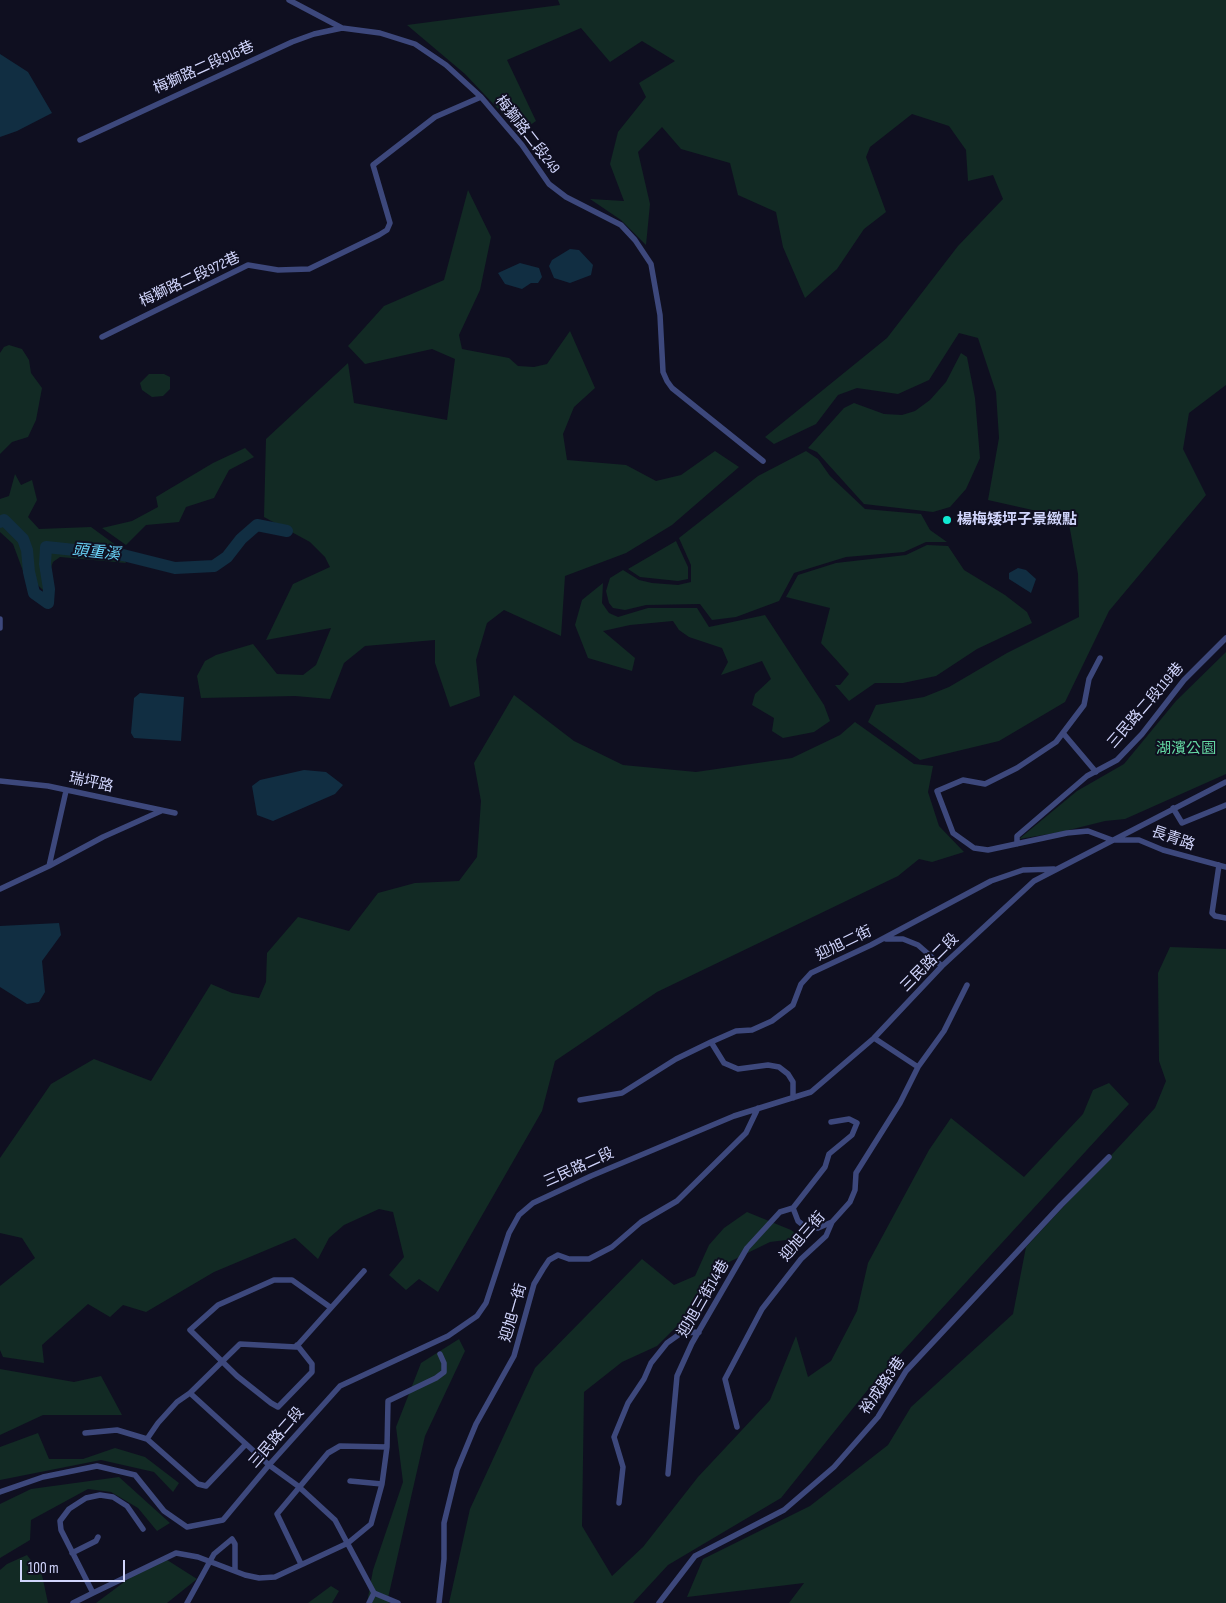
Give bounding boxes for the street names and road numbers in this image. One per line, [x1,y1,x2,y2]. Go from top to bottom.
street label: 梅獅路二段916巷 [151,38,257,98]
street label: 梅獅路二段249 [491,92,563,178]
street label: 梅獅路二段972巷 [137,249,243,311]
street label: 三民路二段119巷 [1104,660,1188,752]
street label: 瑞坪路 [67,770,115,796]
street label: 長青路 [1149,823,1197,855]
street label: 迎旭二街 [813,923,875,965]
street label: 三民路二段 [897,930,963,996]
street label: 三民路二段 [541,1145,617,1191]
street label: 迎旭三街 [777,1208,829,1266]
street label: 迎旭三街14巷 [675,1257,733,1341]
street label: 迎旭一街 [497,1282,531,1344]
street label: 裕成路3巷 [857,1354,909,1418]
street label: 三民路二段 [246,1404,308,1472]

